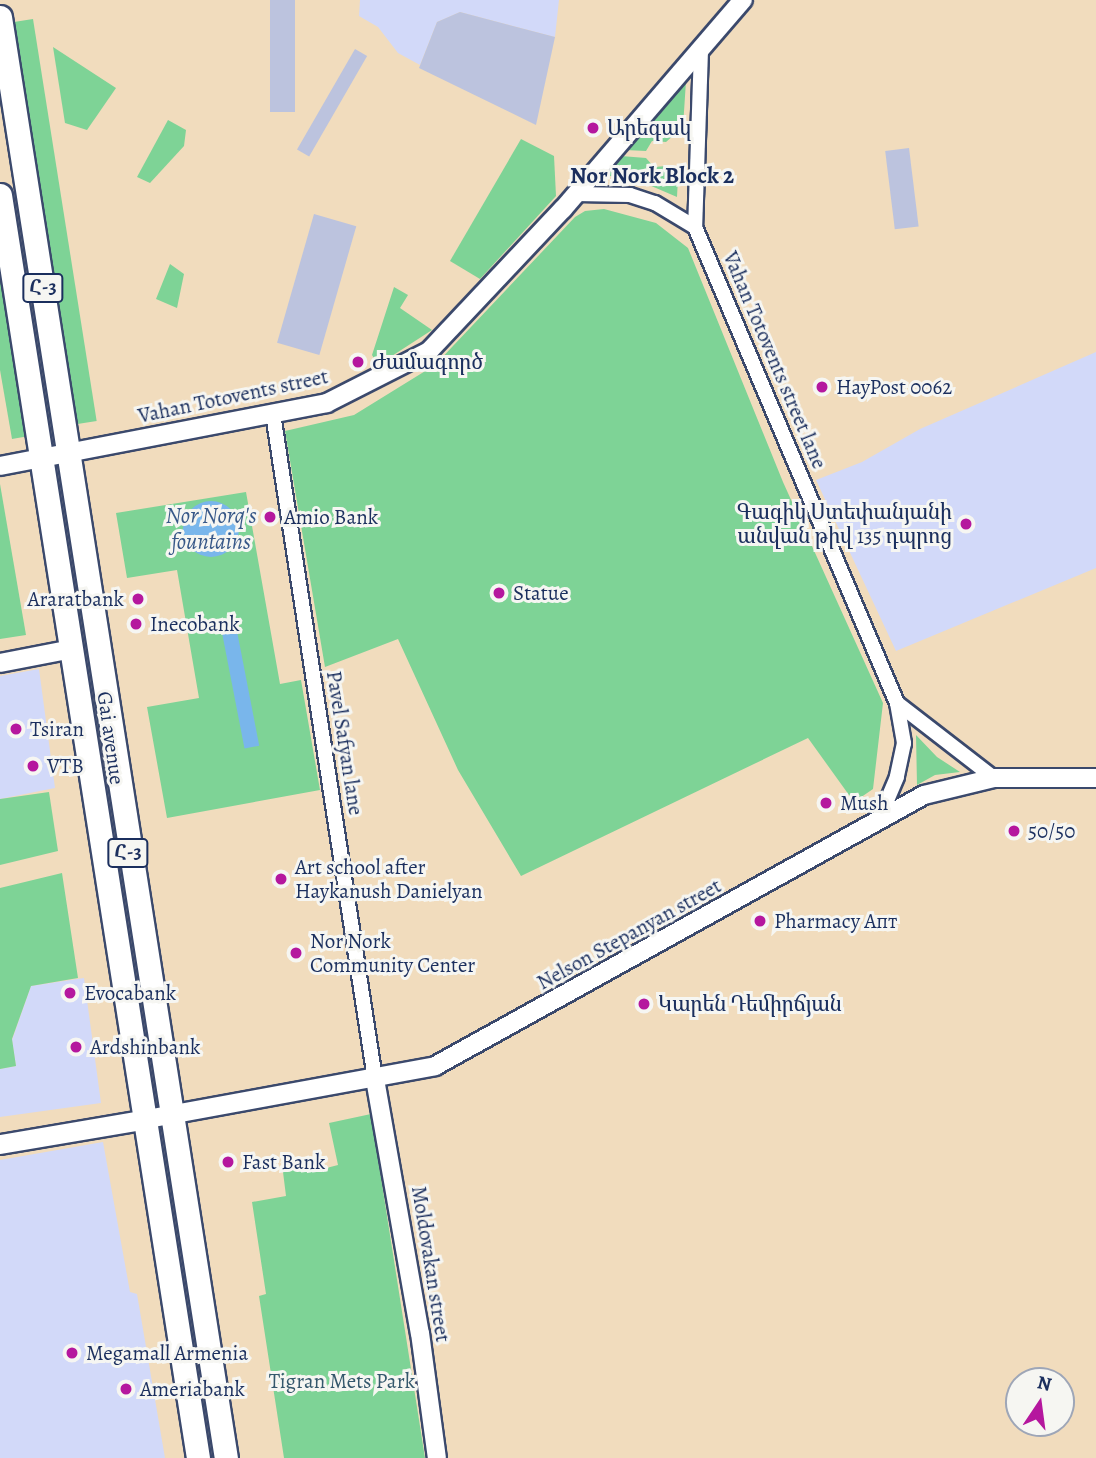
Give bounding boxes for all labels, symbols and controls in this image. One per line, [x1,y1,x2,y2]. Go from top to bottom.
place label: Արեգակ [607,115,691,141]
marker: Արեգակ [585,120,601,136]
district label: Nor Nork Block 2 [570,162,734,190]
street label: Vahan Totovents street lane [718,248,832,472]
road number: Հ-3 [22,272,64,304]
place label: Ժամագործ [372,349,483,375]
marker: Ժամագործ [350,354,366,370]
street label: Vahan Totovents street [136,364,330,428]
place label: HayPost 0062 [836,374,952,400]
marker: HayPost 0062 [814,379,830,395]
place label: Գագիկ Ստեփանյանի անվան թիվ 135 դպրոց [736,499,952,549]
water label: Nor Norq's fountains [165,502,257,556]
place label: Amio Bank [284,504,378,530]
marker: Amio Bank [262,509,278,525]
marker: Գագիկ Ստեփանյանի անվան թիվ 135 դպրոց [958,516,974,532]
place label: Statue [513,580,569,606]
marker: Statue [491,585,507,601]
place label: Araratbank [28,586,124,612]
marker: Araratbank [130,591,146,607]
place label: Inecobank [150,611,240,637]
marker: Inecobank [128,616,144,632]
street label: Pavel Safyan lane [321,669,369,817]
street label: Gai avenue [92,690,130,786]
place label: Tsiran [30,716,84,742]
marker: Tsiran [8,721,24,737]
place label: VTB [47,753,84,779]
marker: VTB [25,758,41,774]
place label: Mush [840,790,888,816]
marker: Mush [818,795,834,811]
place label: 50/50 [1028,818,1075,844]
marker: 50/50 [1006,823,1022,839]
road number: Հ-3 [107,838,149,868]
place label: Art school after Haykanush Danielyan [295,854,482,904]
marker: Art school after Haykanush Danielyan [273,871,289,887]
street label: Nelson Stepanyan street [533,873,725,995]
place label: Pharmacy Апт [774,908,897,934]
marker: Pharmacy Апт [752,913,768,929]
place label: Nor Nork Community Center [310,928,475,978]
marker: Nor Nork Community Center [288,945,304,961]
place label: Evocabank [84,980,176,1006]
marker: Evocabank [62,985,78,1001]
place label: Կարեն Դեմիրճյան [658,991,842,1017]
marker: Կարեն Դեմիրճյան [636,996,652,1012]
place label: Ardshinbank [90,1034,200,1060]
marker: Ardshinbank [68,1039,84,1055]
place label: Fast Bank [242,1149,325,1175]
marker: Fast Bank [220,1154,236,1170]
street label: Moldovakan street [406,1184,456,1344]
place label: Megamall Armenia [86,1340,248,1366]
marker: Megamall Armenia [64,1345,80,1361]
north arrow [1005,1367,1075,1437]
park label: Tigran Mets Park [269,1368,415,1394]
text: N [1035,1369,1054,1398]
place label: Ameriabank [140,1376,245,1402]
marker: Ameriabank [118,1381,134,1397]

